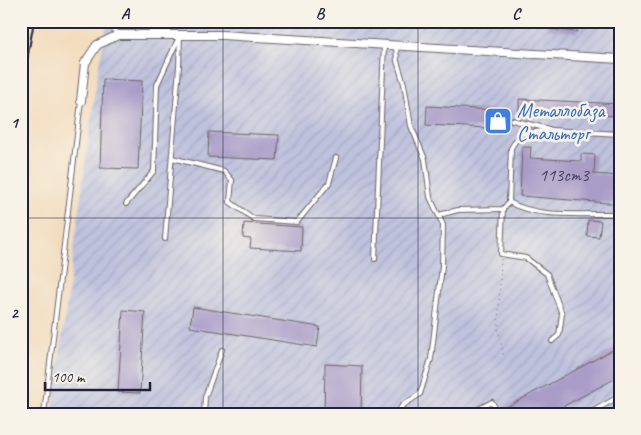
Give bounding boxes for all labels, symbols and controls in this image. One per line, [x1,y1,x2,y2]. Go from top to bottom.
text: A [121,4,131,24]
text: B [316,4,326,24]
text: C [512,4,522,24]
place label: Металлобаза Стальторг [517,98,607,146]
shop icon: Металлобаза Стальторг [483,106,513,136]
text: 1 [10,113,19,133]
house number: 113ст3 [539,164,591,186]
text: 2 [10,303,19,323]
scale bar [45,360,150,392]
text: 100 m [52,368,86,387]

